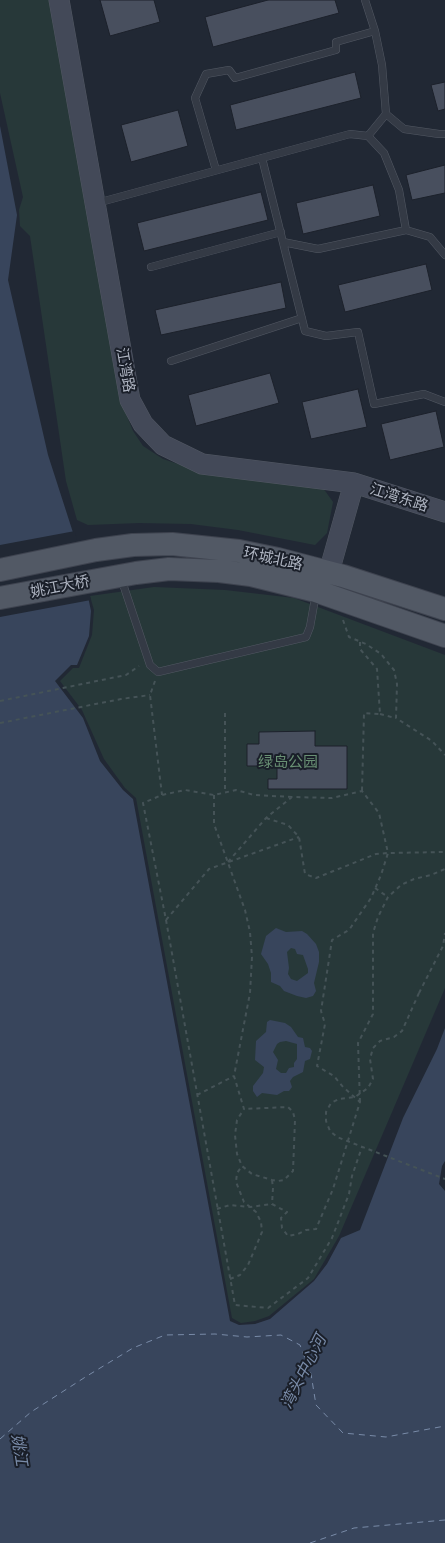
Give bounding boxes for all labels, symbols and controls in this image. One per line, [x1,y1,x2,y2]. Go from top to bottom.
street label: 江湾路 [112,346,138,394]
street label: 江湾东路 [368,480,430,516]
street label: 环城北路 [242,544,304,574]
street label: 姚江大桥 [29,572,91,602]
park label: 绿岛公园 [258,754,318,772]
water label: 湾头中心河 [277,1332,331,1412]
water label: 姚江 [7,1433,31,1467]

